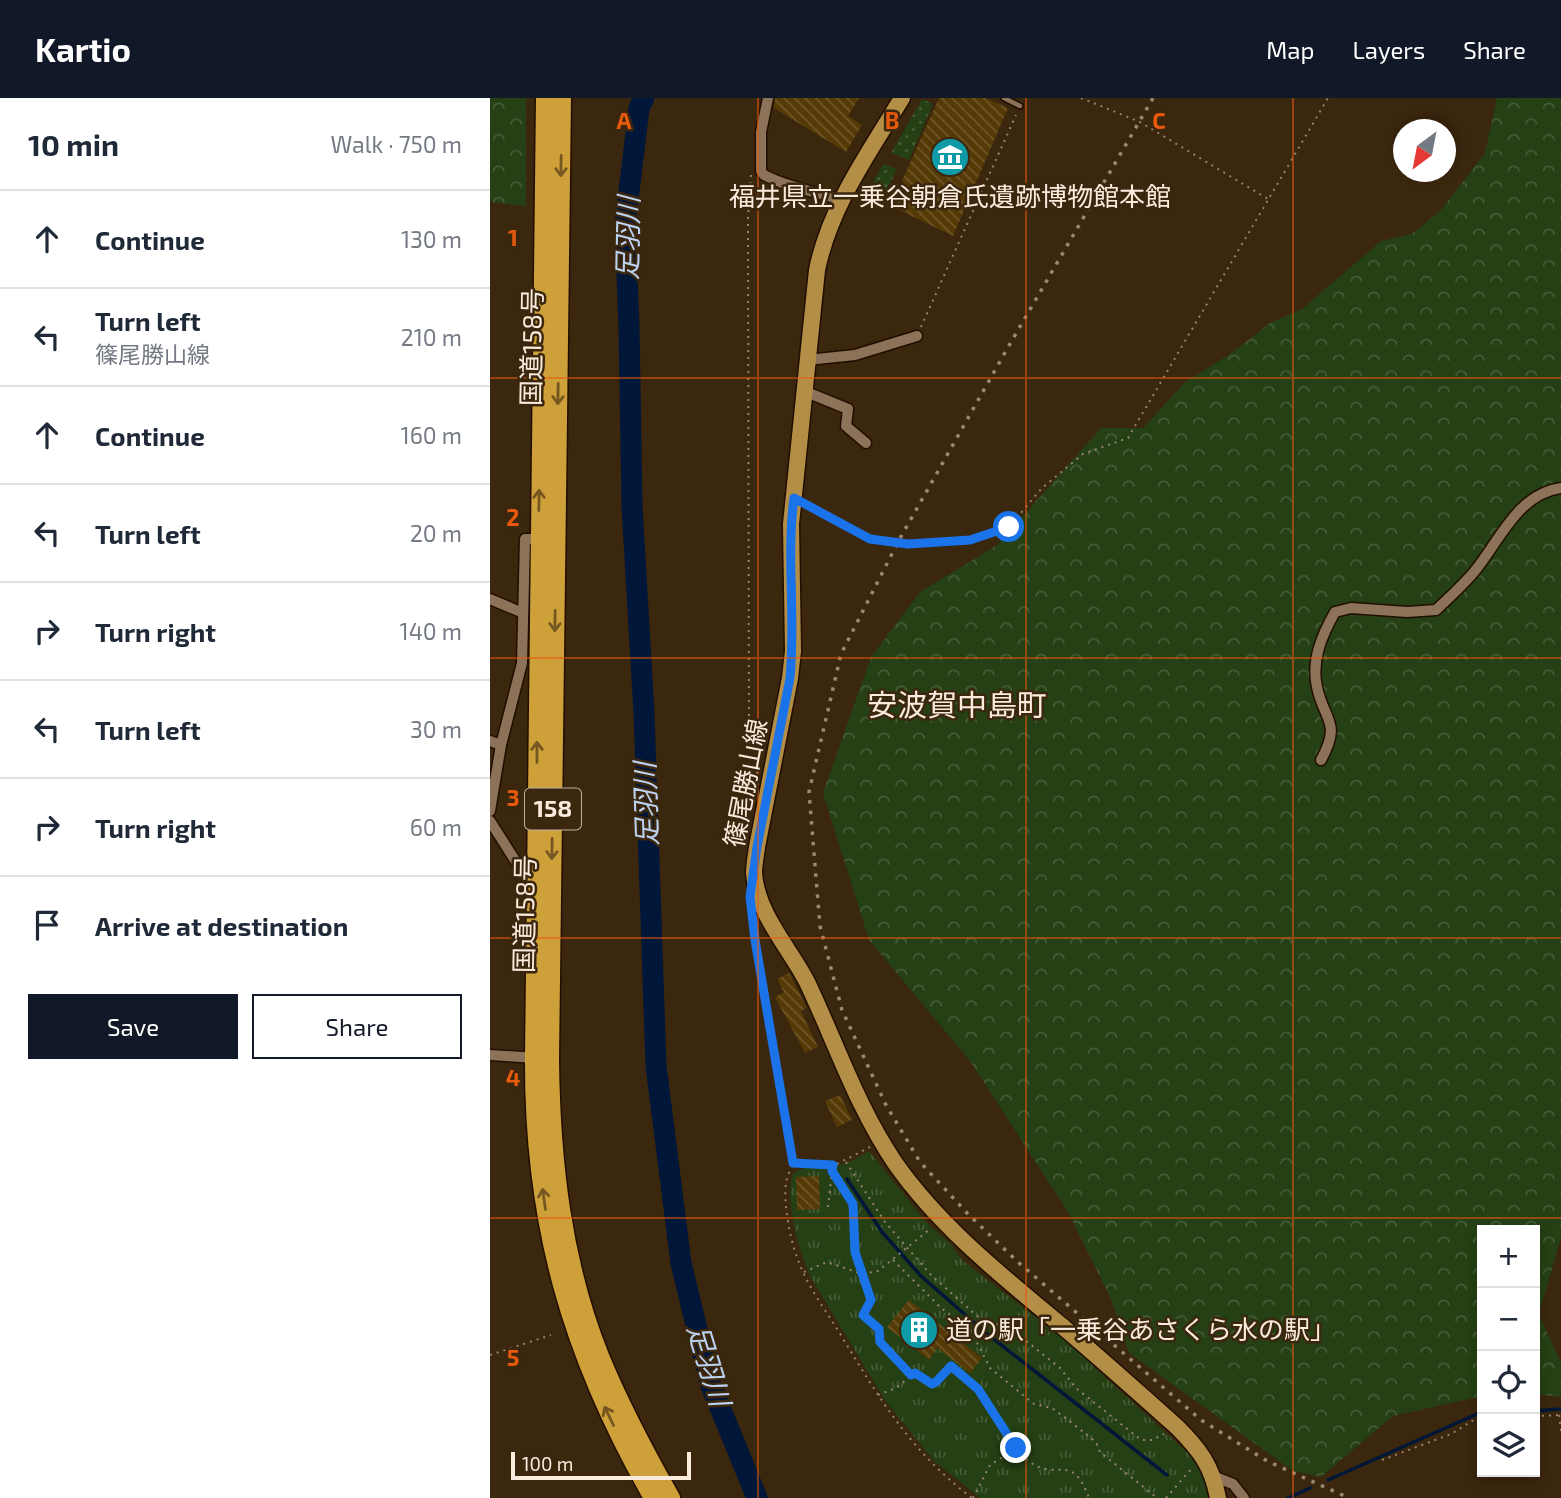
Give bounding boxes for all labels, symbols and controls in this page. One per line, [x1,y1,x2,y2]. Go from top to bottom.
text: Kartio [35,29,131,69]
text: Map [1266,35,1314,64]
text: Layers [1352,35,1425,64]
text: Share [1463,35,1526,64]
text: A [616,106,632,134]
text: B [885,106,899,134]
text: C [1152,106,1166,134]
north arrow [1393,119,1456,182]
text: 10 min [28,126,119,162]
text: Walk · 750 m [331,130,462,158]
museum icon: 福井県立一乗谷朝倉氏遺跡博物館本館 [929,136,971,178]
one-way arrow [554,154,568,177]
place label: 福井県立一乗谷朝倉氏遺跡博物館本館 [729,180,1171,211]
water label: 足羽川 [609,193,645,280]
icon: ahead [28,220,66,258]
text: 1 [508,223,518,251]
text: Continue [95,224,205,255]
text: 130 m [401,225,462,253]
street label: 国道158号 [514,288,547,406]
text: Turn left [95,305,201,336]
icon: left [28,318,66,356]
text: 210 m [401,323,462,351]
text: 篠尾勝山線 [95,340,210,368]
one-way arrow [551,382,565,405]
icon: ahead [28,416,66,454]
text: Continue [95,420,205,451]
text: 160 m [401,421,462,449]
one-way arrow [533,489,546,512]
text: 2 [506,503,520,531]
route start [993,511,1024,542]
icon: left [28,514,66,552]
text: Turn left [95,518,201,549]
text: 20 m [410,519,462,547]
one-way arrow [548,609,562,632]
icon: right [28,612,66,650]
text: Turn right [95,616,216,647]
text: 140 m [400,617,462,645]
district label: 安波賀中島町 [867,686,1047,722]
icon: left [28,710,66,748]
text: Turn left [95,714,201,745]
text: 30 m [410,715,462,743]
street label: 篠尾勝山線 [717,716,772,849]
one-way arrow [530,741,544,764]
water label: 足羽川 [626,758,663,847]
text: 3 [506,783,520,811]
road number: 158 [525,788,581,830]
icon: right [28,808,66,846]
text: Turn right [95,812,216,843]
text: 60 m [410,813,462,841]
one-way arrow [545,837,559,860]
street label: 国道158号 [507,855,540,973]
icon: arrive [28,906,66,944]
text: Arrive at destination [95,910,348,941]
button: Save [28,994,238,1059]
button: Share [252,994,462,1059]
text: 4 [506,1063,520,1091]
one-way arrow [537,1188,550,1211]
map controls [1477,1225,1540,1477]
button: + [1477,1225,1540,1288]
button: − [1477,1288,1540,1351]
building icon: 道の駅「一乗谷あさくら水の駅」 [898,1309,940,1351]
place label: 道の駅「一乗谷あさくら水の駅」 [946,1313,1336,1344]
water label: 足羽川 [681,1320,739,1413]
text: 5 [507,1343,519,1371]
button: locate [1477,1351,1540,1414]
one-way arrow [601,1406,615,1427]
button: layers [1477,1414,1540,1477]
route end [1000,1432,1031,1463]
scale bar [511,1449,691,1481]
text: 100 m [522,1452,573,1475]

